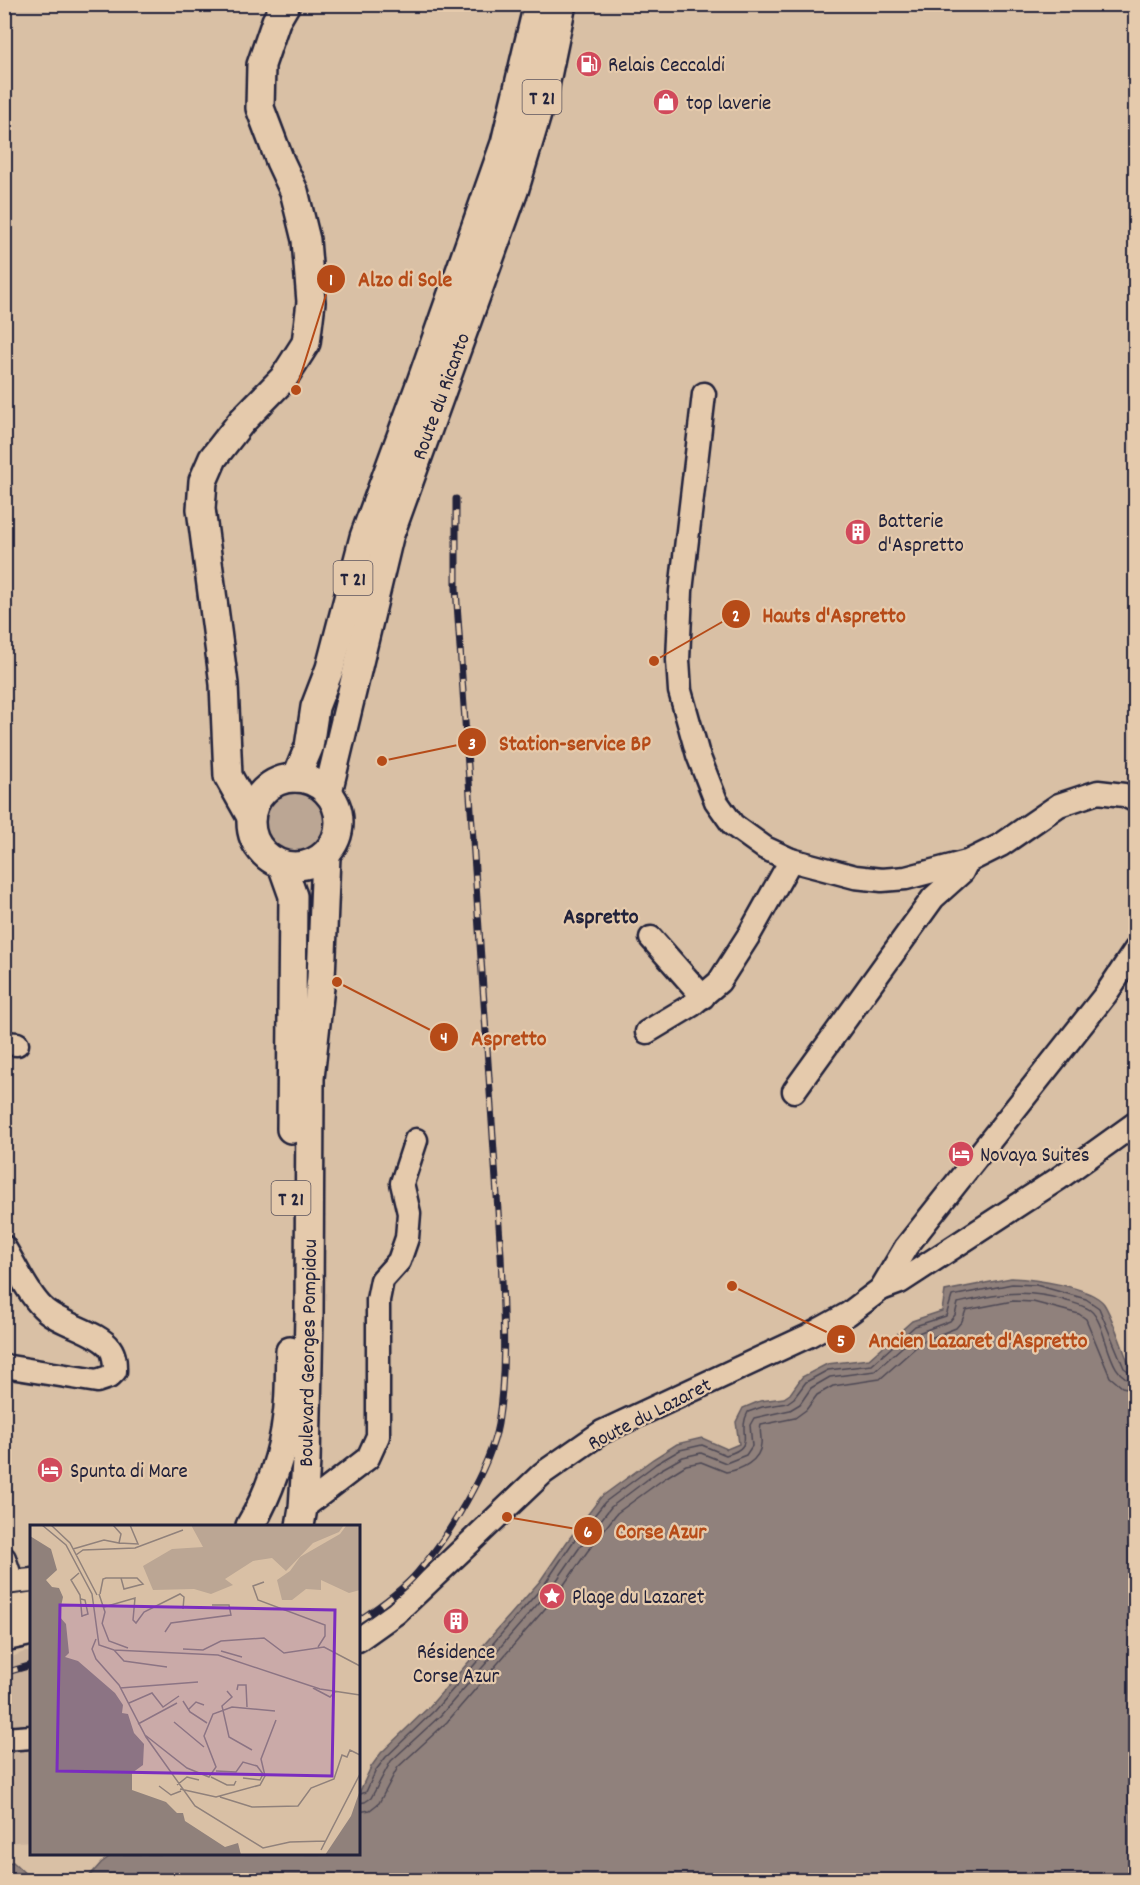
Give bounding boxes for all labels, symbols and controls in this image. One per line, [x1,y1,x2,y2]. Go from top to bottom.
fuel station icon: Relais Ceccaldi [574,49,604,79]
place label: Relais Ceccaldi [608,52,725,82]
road number: T 21 [522,80,562,114]
shop icon: top laverie [651,87,681,117]
place label: top laverie [686,90,771,120]
callout: Alzo di Sole [316,259,464,299]
text: Alzo di Sole [358,266,452,297]
text: 1 [329,269,333,294]
street label: Route du Ricanto [406,329,480,465]
place label: Batterie d'Aspretto [878,508,964,562]
building icon: Batterie d'Aspretto [843,517,873,547]
road number: T 21 [334,561,372,595]
callout: Hauts d'Aspretto [721,594,918,634]
text: Hauts d'Aspretto [762,602,906,633]
text: 2 [732,605,740,630]
callout: Station-service BP [457,722,663,762]
text: Station-service BP [499,730,651,761]
text: 3 [468,733,476,758]
district label: Aspretto [563,903,639,934]
callout: Aspretto [429,1017,559,1057]
text: Aspretto [471,1025,547,1056]
text: 4 [440,1027,448,1052]
hotel icon: Novaya Suites [946,1139,976,1169]
place label: Novaya Suites [980,1142,1089,1172]
road number: T 21 [272,1181,310,1215]
street label: Boulevard Georges Pompidou [293,1239,327,1467]
callout: Ancien Lazaret d'Aspretto [826,1319,1099,1359]
text: Ancien Lazaret d'Aspretto [869,1327,1088,1358]
text: 5 [837,1330,845,1355]
street label: Route du Lazaret [583,1372,718,1460]
hotel icon: Spunta di Mare [35,1455,65,1485]
place label: Spunta di Mare [70,1458,188,1488]
callout: Corse Azur [573,1511,718,1551]
text: Corse Azur [616,1518,707,1549]
text: 6 [584,1521,593,1546]
inset map [30,1525,360,1855]
place icon: Plage du Lazaret [537,1581,567,1611]
place label: Plage du Lazaret [572,1584,705,1614]
building icon: Résidence Corse Azur [441,1606,471,1636]
place label: Résidence Corse Azur [413,1639,500,1693]

